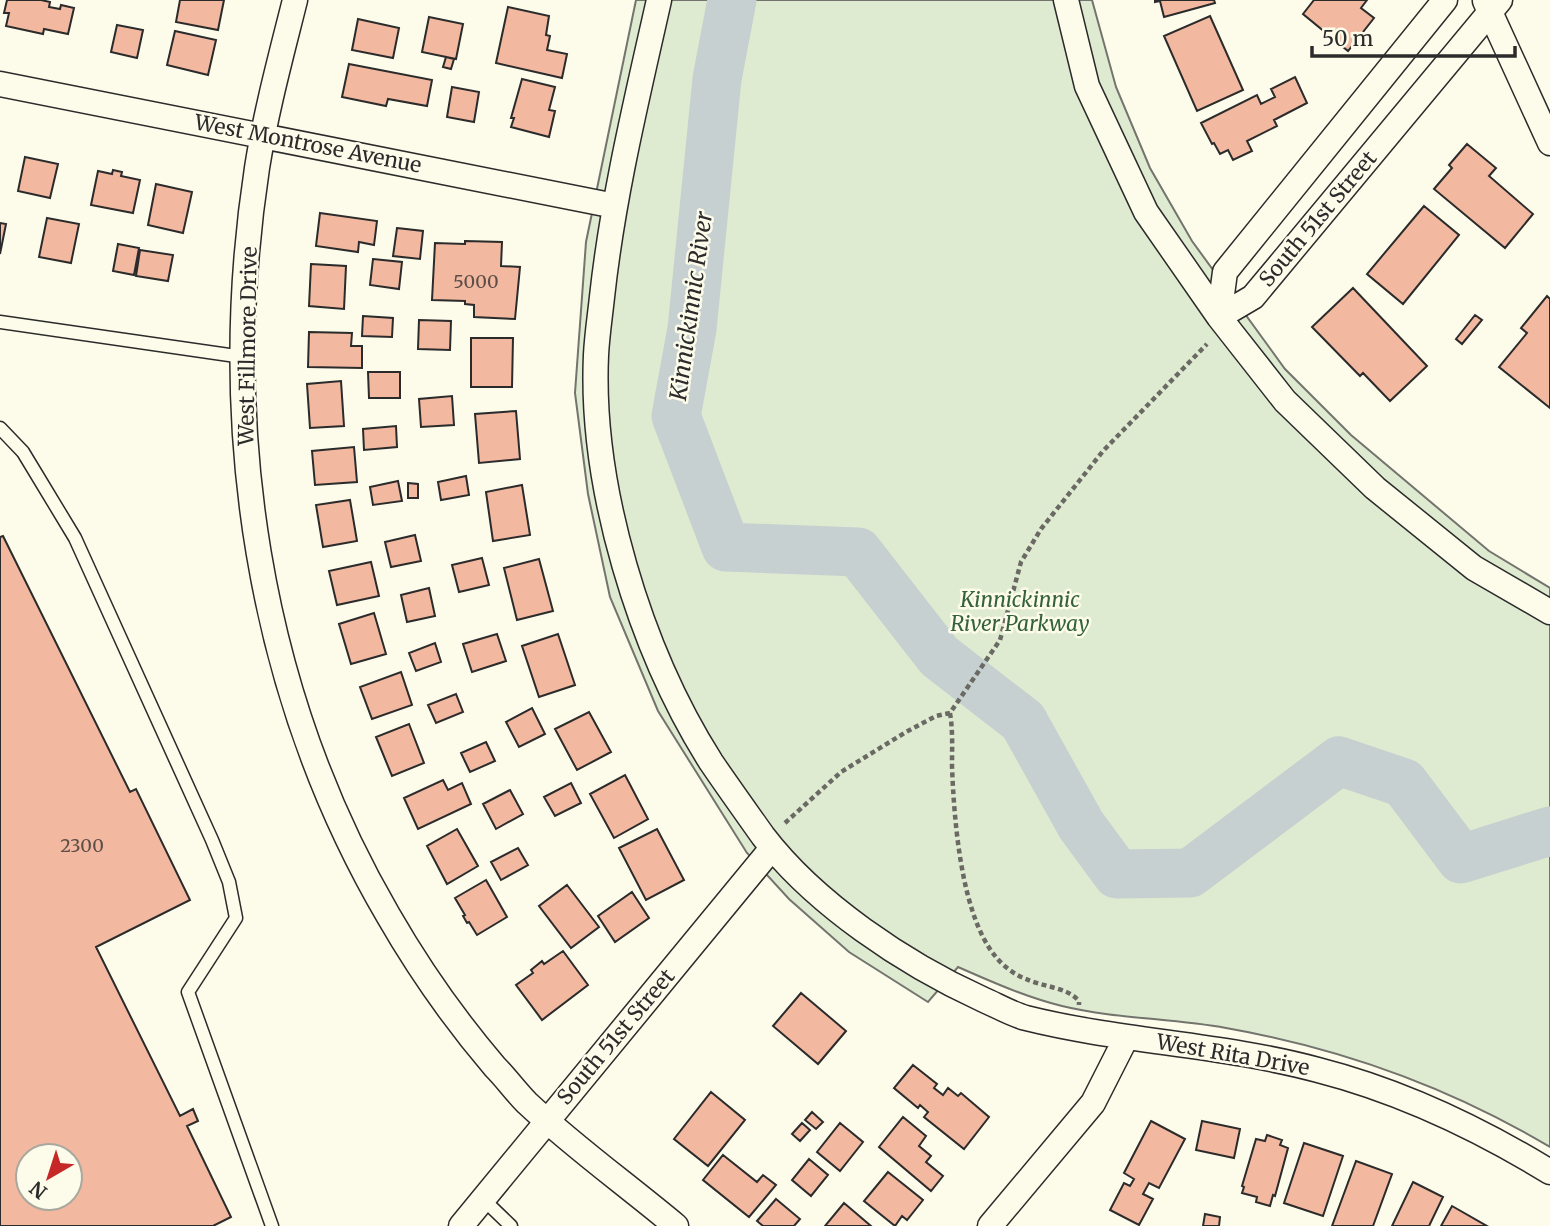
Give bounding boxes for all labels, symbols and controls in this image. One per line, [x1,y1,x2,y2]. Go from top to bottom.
scale bar [1312,14,1515,58]
text: 50 m [1322,25,1373,52]
street label: West Montrose Avenue [191,108,424,179]
street label: South 51st Street [1253,145,1382,292]
water label: Kinnickinnic River [663,209,718,403]
street label: West Fillmore Drive [232,246,263,447]
house number: 5000 [453,270,499,293]
park label: Kinnickinnic River Parkway [950,586,1090,637]
house number: 2300 [60,834,104,857]
street label: South 51st Street [551,963,680,1110]
street label: West Rita Drive [1154,1028,1312,1081]
north arrow [14,1142,84,1212]
text: N [25,1176,52,1204]

